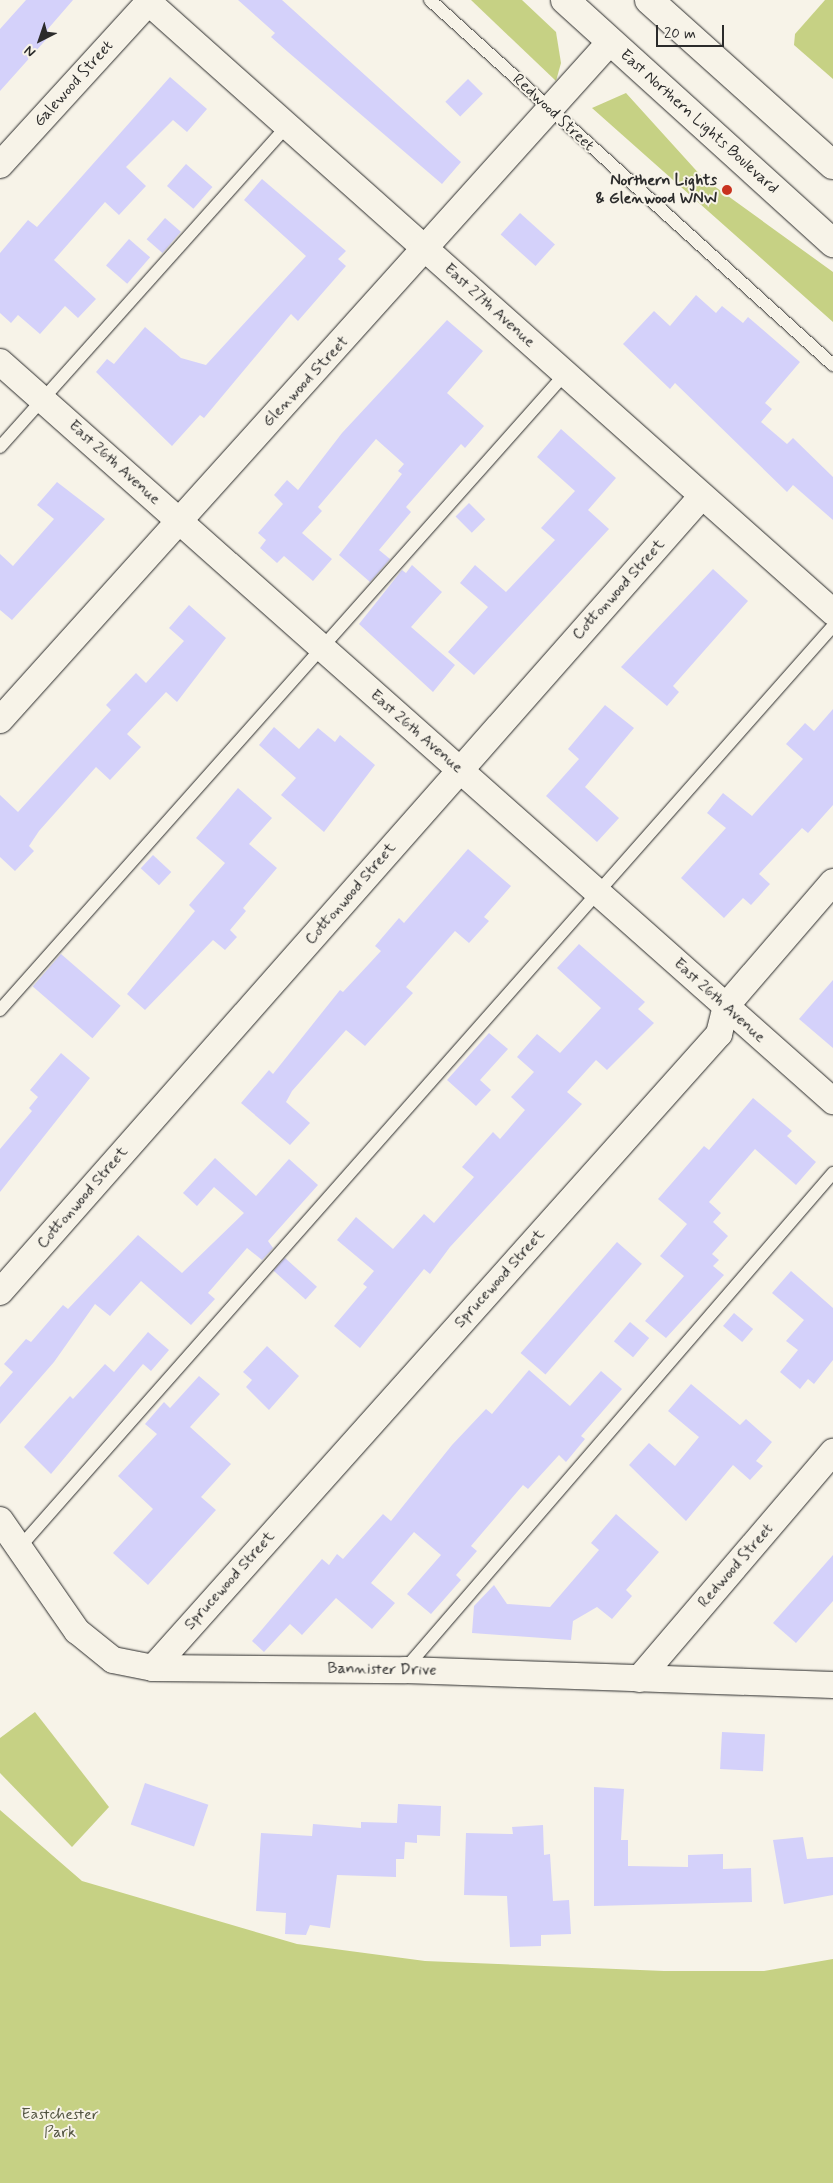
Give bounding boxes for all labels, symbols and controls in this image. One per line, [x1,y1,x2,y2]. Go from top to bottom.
north arrow [15,15,65,65]
scale bar [658,15,726,47]
text: 20 m [664,24,696,44]
street label: Galewood Street [29,36,119,132]
text: N [21,41,40,61]
street label: East Northern Lights Boulevard [615,45,783,199]
street label: Redwood Street [507,69,599,157]
place label: Northern Lights & Glenwood WNW [594,171,717,209]
marker: Northern Lights & Glenwood WNW [721,184,733,196]
street label: East 27th Avenue [439,260,539,352]
street label: Glenwood Street [259,333,353,431]
street label: East 26th Avenue [64,417,164,509]
street label: Cottonwood Street [569,536,669,644]
street label: East 26th Avenue [365,686,467,778]
street label: Cottonwood Street [301,839,401,949]
street label: East 26th Avenue [669,955,769,1047]
street label: Cottonwood Street [33,1143,133,1253]
street label: Sprucewood Street [451,1226,549,1332]
street label: Redwood Street [693,1519,779,1613]
street label: Sprucewood Street [181,1528,279,1634]
street label: Bannister Drive [328,1659,436,1681]
park label: Eastchester Park [21,2105,99,2143]

